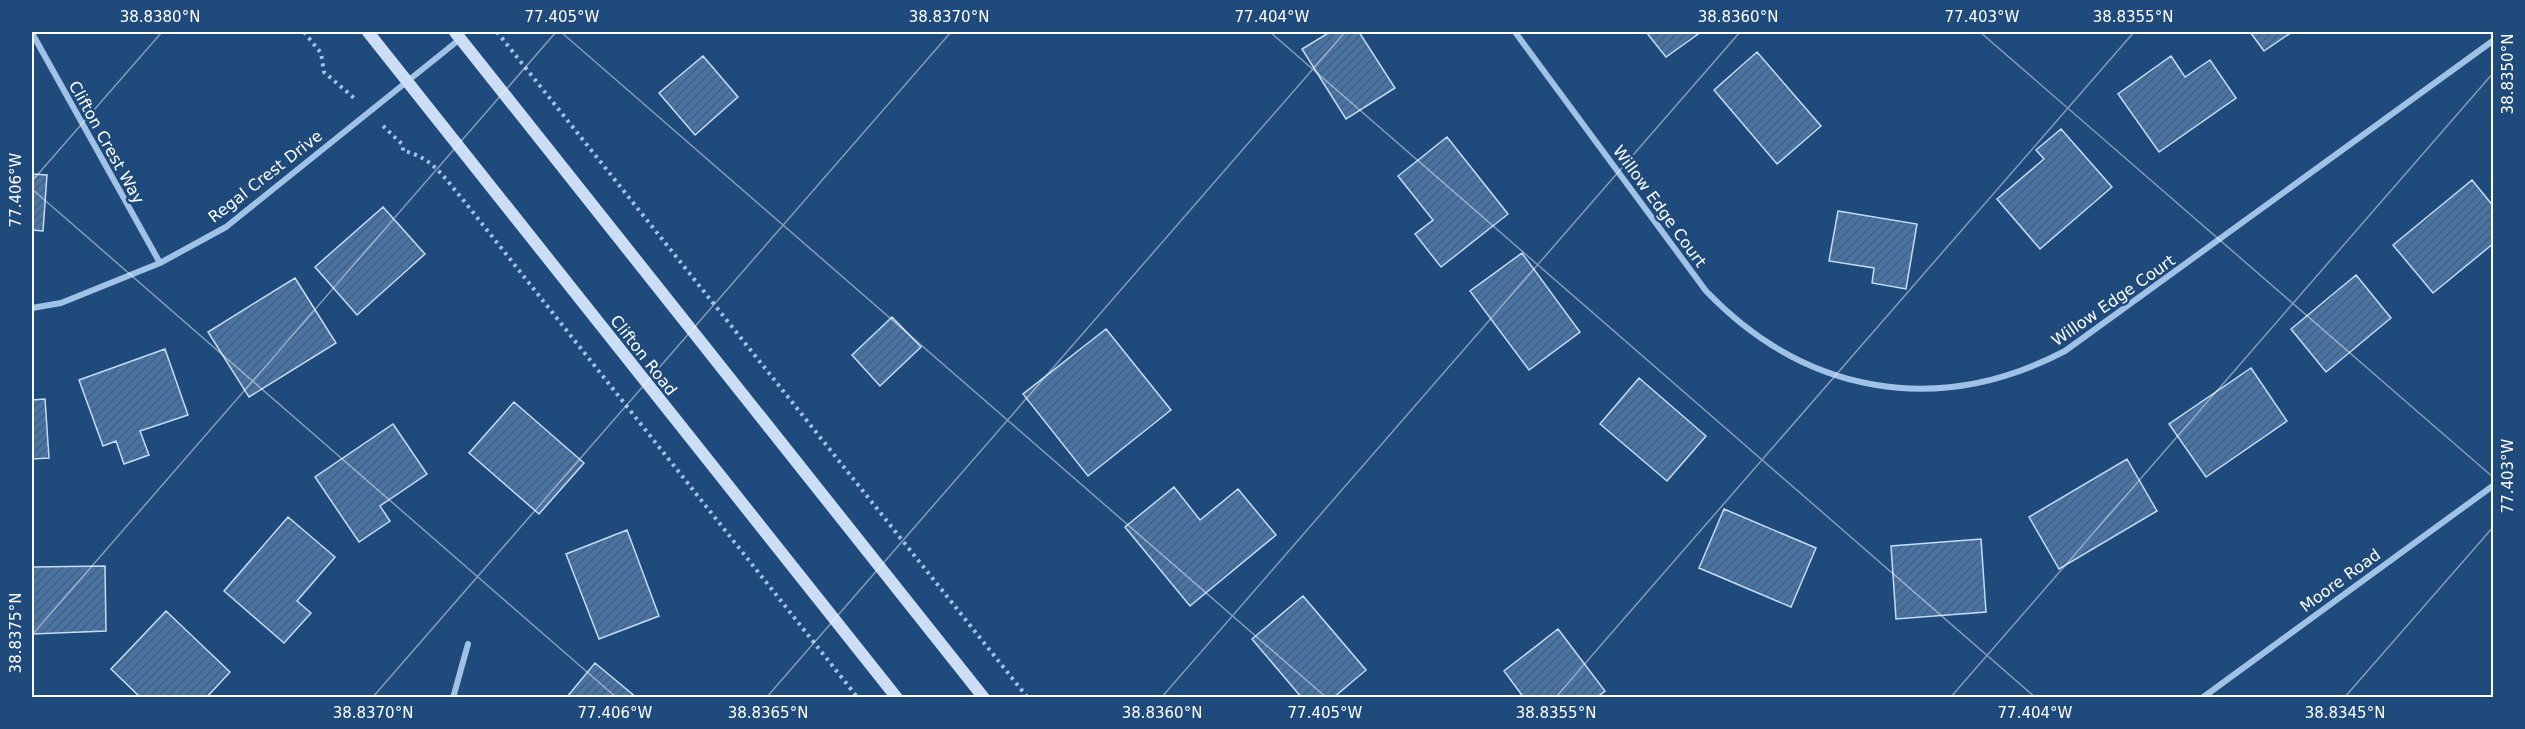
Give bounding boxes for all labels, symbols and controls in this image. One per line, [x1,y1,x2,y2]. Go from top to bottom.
text: 38.8380°N [120,8,200,26]
text: 77.405°W [525,8,600,26]
text: 38.8370°N [909,8,989,26]
text: 77.404°W [1235,8,1310,26]
text: 38.8360°N [1698,8,1778,26]
text: 77.403°W [1945,8,2020,26]
text: 38.8355°N [2093,8,2173,26]
text: 38.8350°N [2499,34,2517,114]
street label: Clifton Crest Way [65,77,148,207]
street label: Regal Crest Drive [205,126,326,227]
street label: Willow Edge Court [1609,142,1710,271]
text: 77.406°W [7,152,25,227]
street label: Willow Edge Court [2048,251,2179,350]
street label: Clifton Road [606,311,681,399]
text: 77.403°W [2499,438,2517,513]
street label: Moore Road [2296,545,2384,616]
text: 38.8375°N [7,593,25,673]
text: 38.8370°N [333,704,413,722]
text: 77.406°W [578,704,653,722]
text: 38.8365°N [728,704,808,722]
text: 38.8360°N [1122,704,1202,722]
text: 77.405°W [1288,704,1363,722]
text: 38.8355°N [1516,704,1596,722]
text: 77.404°W [1998,704,2073,722]
text: 38.8345°N [2305,704,2385,722]

